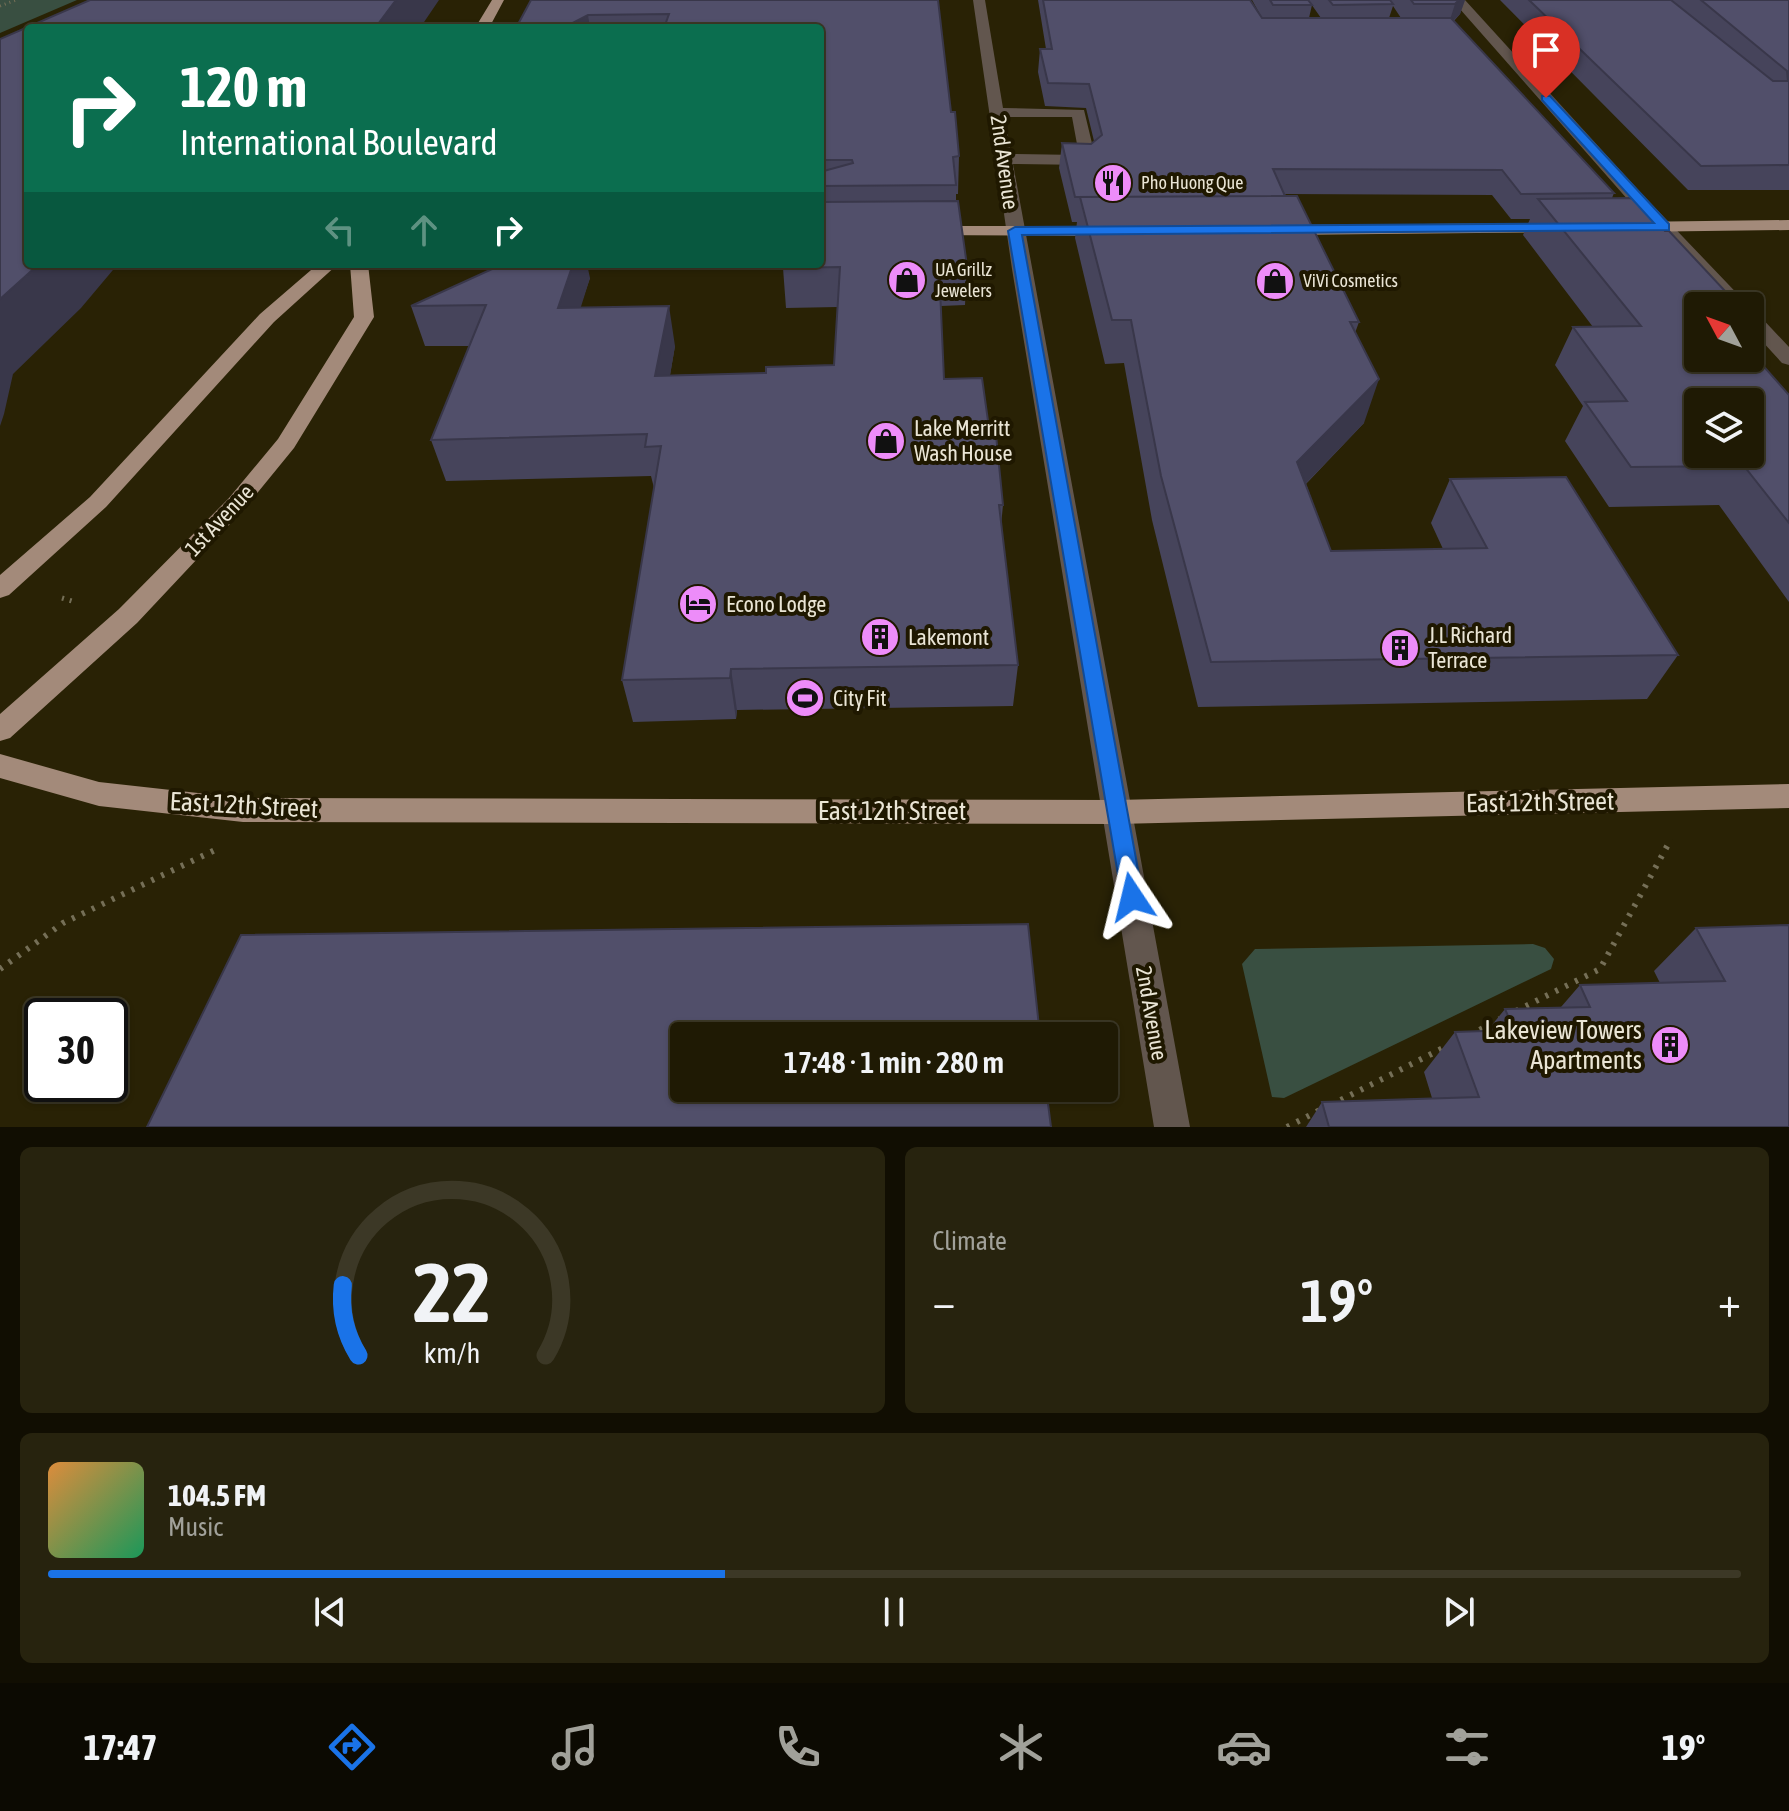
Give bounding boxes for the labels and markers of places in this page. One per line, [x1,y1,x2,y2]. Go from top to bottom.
pin [1512,16,1580,98]
restaurant icon: Pho Huong Que [1092,162,1134,204]
place label: Pho Huong Que [1141,172,1243,193]
shop icon: UA Grillz Jewelers [886,259,928,301]
place label: UA Grillz Jewelers [935,259,992,301]
shop icon: ViVi Cosmetics [1254,260,1296,302]
place label: ViVi Cosmetics [1303,270,1398,291]
place label: Lake Merritt Wash House [914,415,1012,466]
shop icon: Lake Merritt Wash House [865,420,907,462]
hotel icon: Econo Lodge [677,583,719,625]
place label: Econo Lodge [726,591,826,617]
building icon: Lakemont [859,616,901,658]
place label: J.L Richard Terrace [1428,622,1512,673]
place label: Lakemont [908,624,989,650]
building icon: J.L Richard Terrace [1379,627,1421,669]
sports icon: City Fit [784,677,826,719]
place label: City Fit [833,685,887,711]
place label: Lakeview Towers Apartments [1484,1015,1642,1075]
building icon: Lakeview Towers Apartments [1649,1024,1691,1066]

